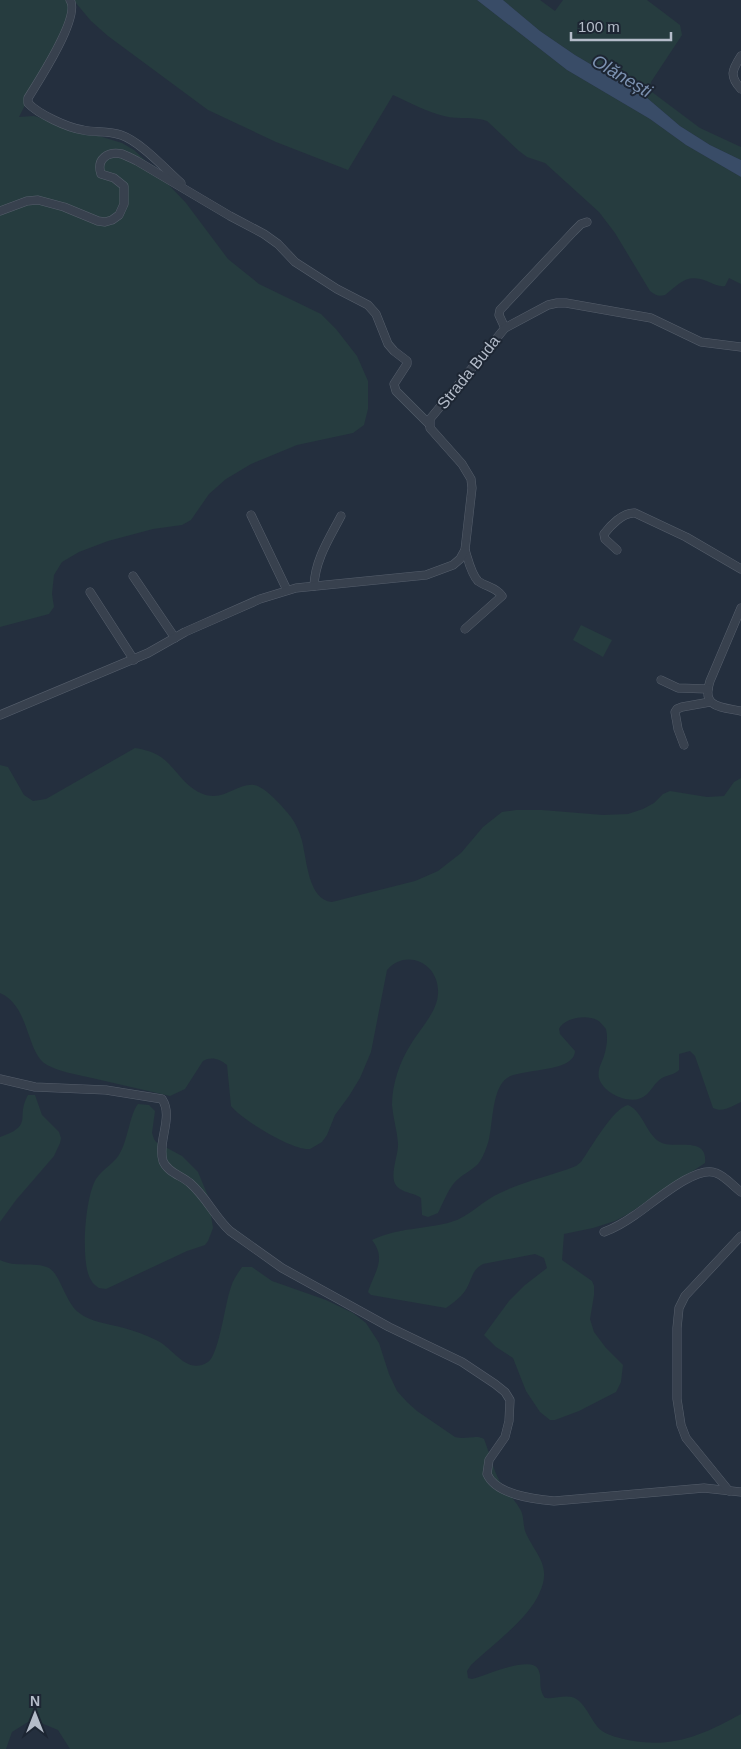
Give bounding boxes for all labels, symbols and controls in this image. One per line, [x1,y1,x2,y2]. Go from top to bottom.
scale bar [571,10,671,42]
text: 100 m [578,18,620,35]
water label: Olănești [589,50,656,102]
street label: Strada Buda [434,332,503,412]
north arrow [10,1689,60,1739]
text: N [30,1693,40,1709]

